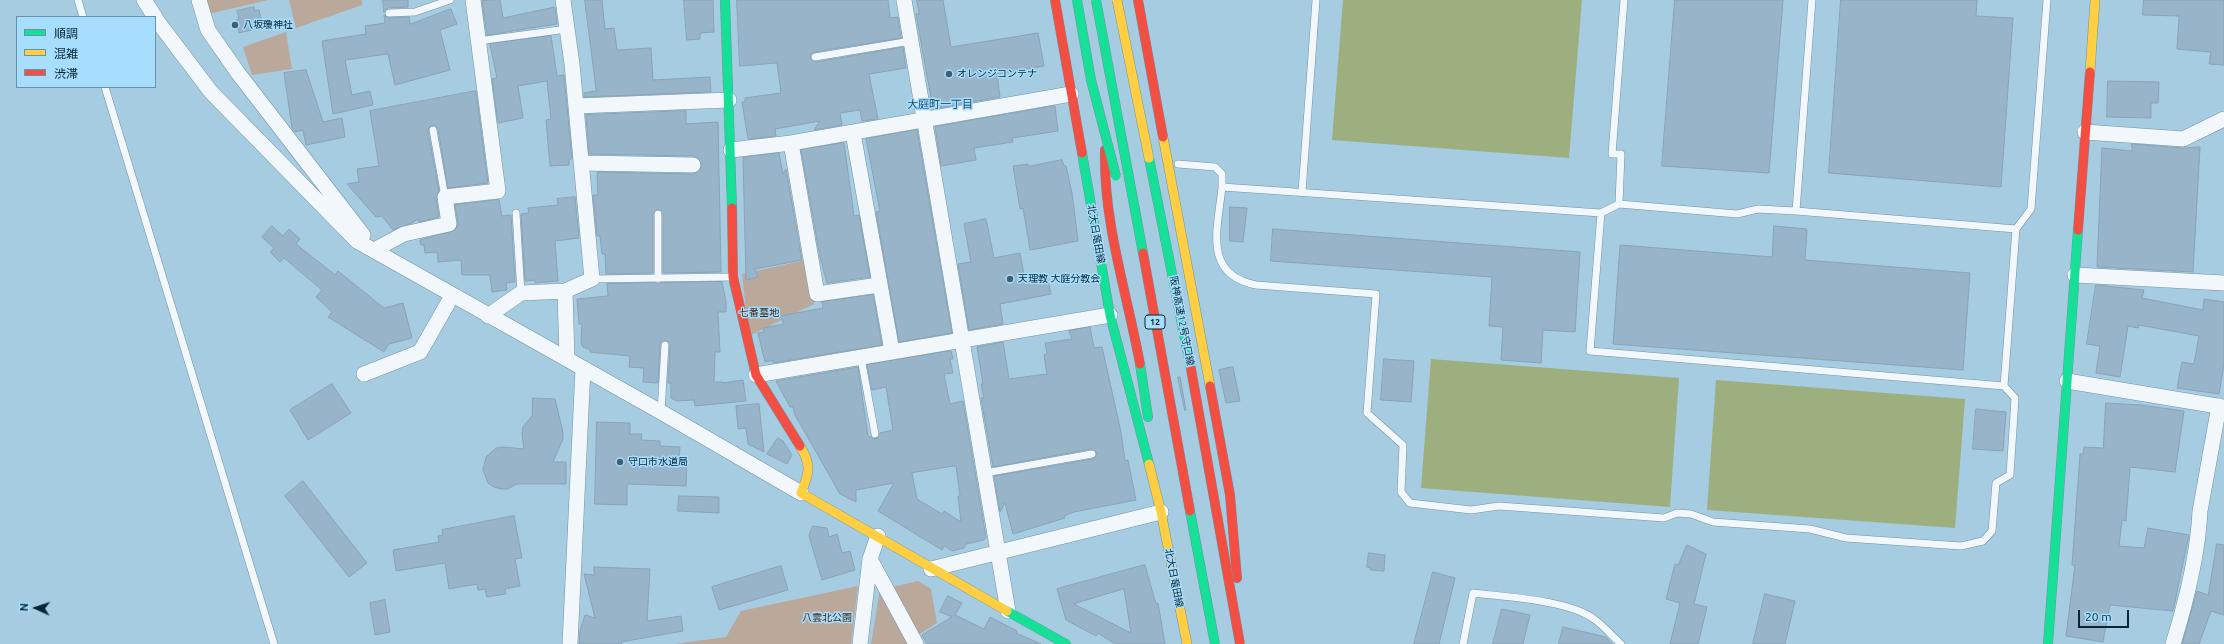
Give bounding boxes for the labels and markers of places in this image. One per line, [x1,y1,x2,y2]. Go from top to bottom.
place label: 八坂瓊神社 [243,19,293,31]
marker: 八坂瓊神社 [230,20,240,30]
place label: オレンジコンテナ [957,68,1037,80]
marker: オレンジコンテナ [944,69,954,79]
place label: 天理教 大庭分教会 [1018,273,1100,285]
marker: 天理教 大庭分教会 [1005,274,1015,284]
place label: 守口市水道局 [628,456,688,468]
marker: 守口市水道局 [615,457,625,467]

